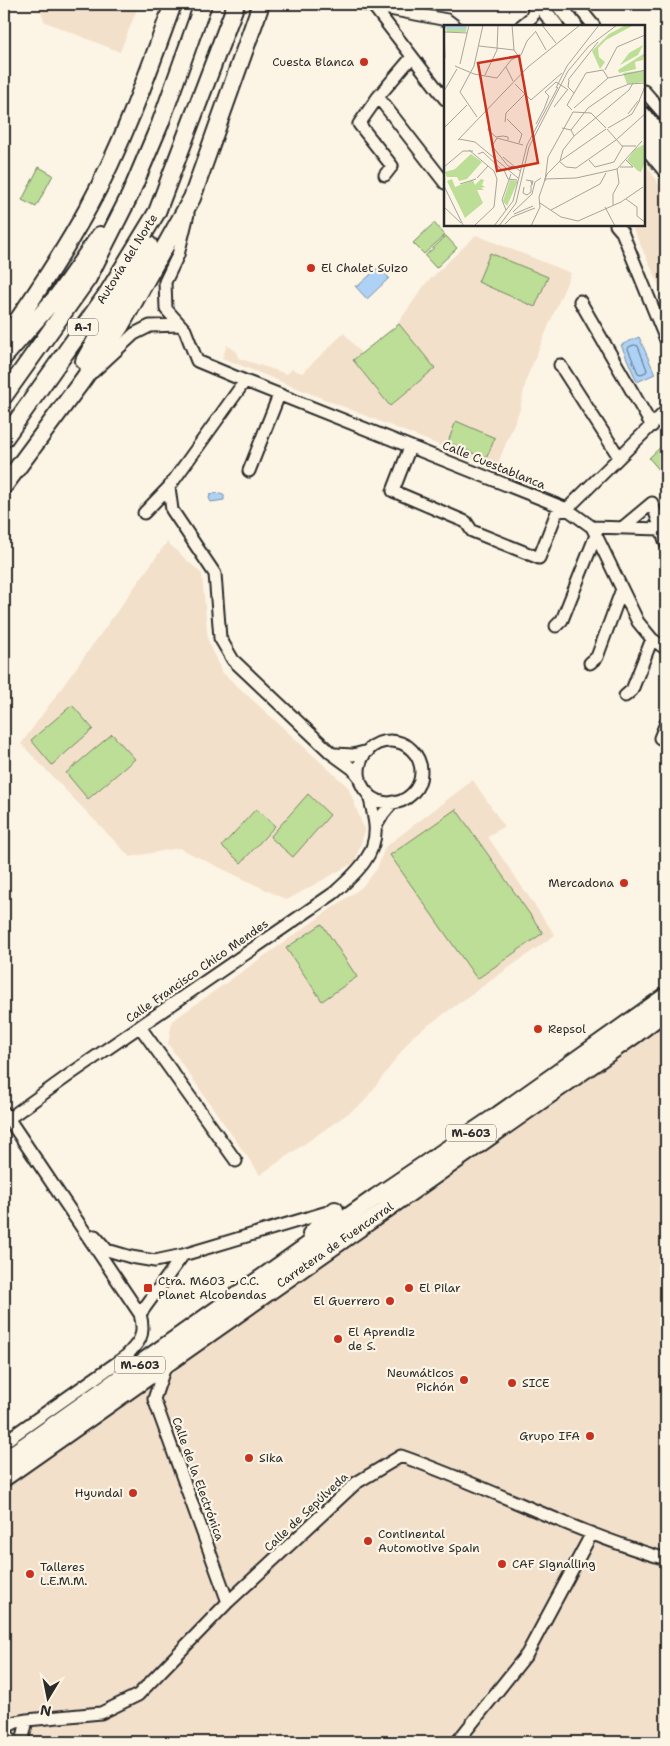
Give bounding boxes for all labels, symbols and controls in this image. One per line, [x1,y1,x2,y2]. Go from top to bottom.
inset map [444,25,645,226]
place label: Cuesta Blanca [272,54,355,70]
marker: Cuesta Blanca [358,56,370,68]
street label: Autovía del Norte [93,211,161,307]
place label: El Chalet Suizo [321,260,408,276]
marker: El Chalet Suizo [305,262,317,274]
road number: A-1 [68,318,98,336]
street label: Calle Cuestablanca [440,437,548,493]
place label: Mercadona [548,875,615,891]
marker: Mercadona [618,877,630,889]
street label: Calle Francisco Chico Mendes [123,916,271,1026]
place label: Repsol [548,1021,586,1037]
marker: Repsol [532,1023,544,1035]
road number: M-603 [446,1124,496,1142]
street label: Carretera de Fuencarral [273,1198,397,1291]
place label: Ctra. M603 - C.C. Planet Alcobendas [158,1273,267,1303]
place label: El Pilar [419,1280,461,1296]
marker: Ctra. M603 - C.C. Planet Alcobendas [142,1282,154,1294]
marker: El Pilar [403,1282,415,1294]
place label: El Guerrero [313,1293,380,1309]
marker: El Guerrero [384,1295,396,1307]
place label: El Aprendiz de S. [348,1324,415,1354]
marker: El Aprendiz de S. [332,1333,344,1345]
road number: M-603 [115,1356,165,1374]
place label: Neumáticos Pichón [387,1365,454,1395]
marker: Neumáticos Pichón [458,1374,470,1386]
place label: SICE [522,1375,550,1391]
marker: SICE [506,1377,518,1389]
street label: Calle de la Electrónica [168,1415,228,1544]
place label: Grupo IFA [519,1428,580,1444]
marker: Grupo IFA [584,1430,596,1442]
place label: Sika [259,1450,283,1466]
marker: Sika [243,1452,255,1464]
street label: Calle de Sepúlveda [261,1468,352,1555]
place label: Hyundai [75,1485,123,1501]
marker: Hyundai [127,1487,139,1499]
place label: Continental Automotive Spain [378,1526,480,1556]
marker: Continental Automotive Spain [362,1535,374,1547]
place label: CAF Signalling [512,1556,596,1572]
marker: CAF Signalling [496,1558,508,1570]
place label: Talleres L.E.M.M. [40,1559,87,1589]
marker: Talleres L.E.M.M. [24,1568,36,1580]
north arrow [22,1674,72,1724]
text: N [39,1701,53,1721]

